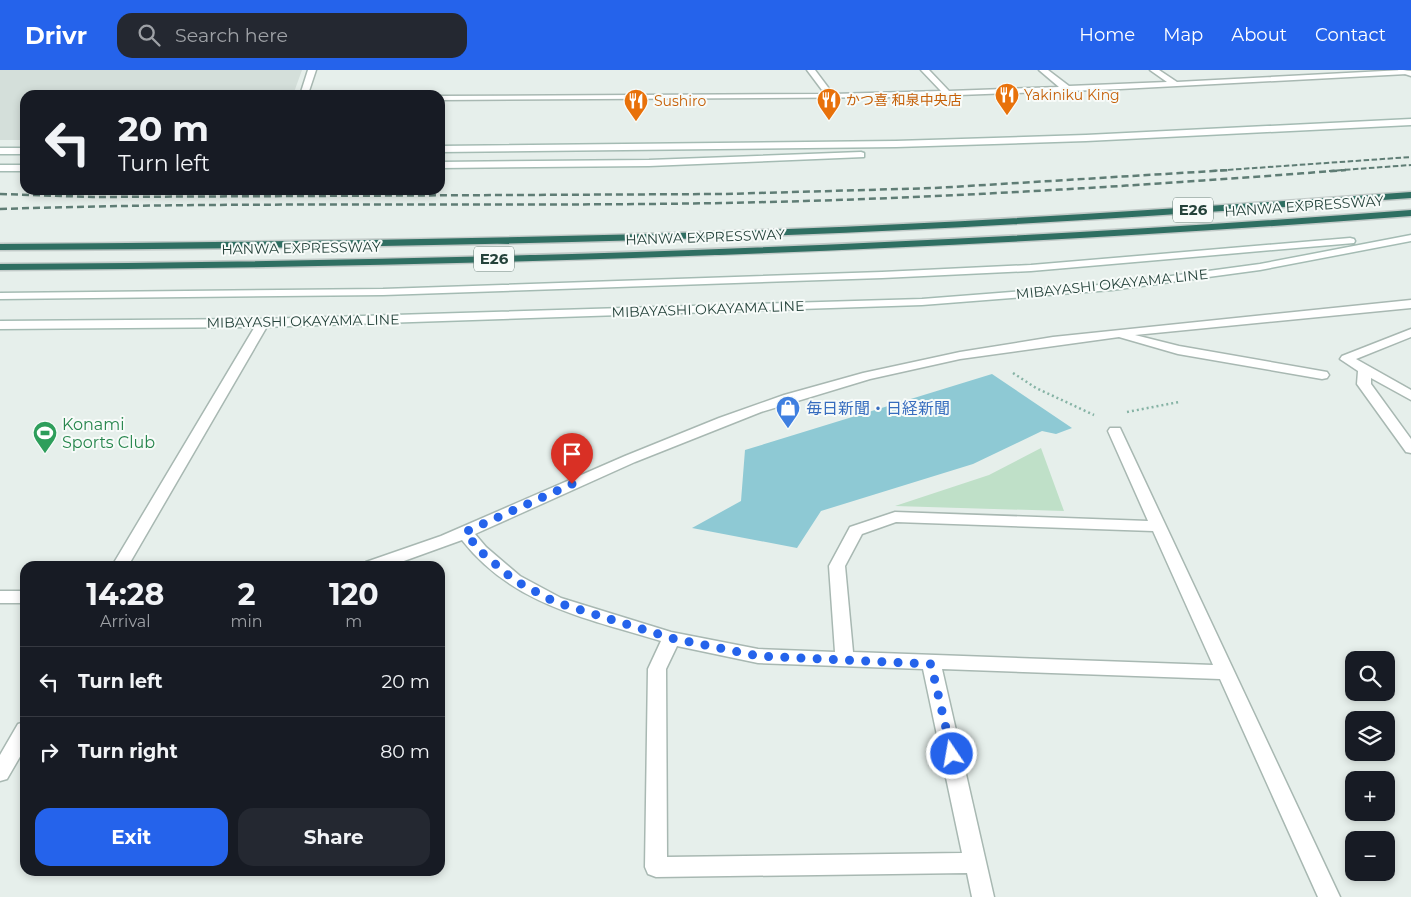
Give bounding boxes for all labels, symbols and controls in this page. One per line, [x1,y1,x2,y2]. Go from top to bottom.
search box [117,13,467,58]
text: Drivr [25,21,87,50]
icon: search [135,21,163,49]
text: Search here [175,24,288,47]
text: Home [1079,24,1135,46]
text: Map [1163,24,1203,46]
text: About [1231,24,1287,46]
text: Contact [1315,24,1386,46]
restaurant icon: Yakiniku King [994,82,1020,116]
place label: Yakiniku King [1024,86,1120,104]
restaurant icon: かつ喜 和泉中央店 [816,87,842,121]
restaurant icon: Sushiro [623,88,649,122]
place label: かつ喜 和泉中央店 [846,91,962,109]
place label: Sushiro [654,92,707,110]
text: 20 m [118,107,209,150]
icon: left [35,110,100,175]
text: Turn left [118,150,210,177]
street label: HANWA EXPRESSWAY [1224,191,1384,221]
road number: E26 [1173,198,1213,222]
street label: HANWA EXPRESSWAY [625,225,785,249]
street label: HANWA EXPRESSWAY [221,238,381,258]
road number: E26 [474,246,514,272]
street label: MIBAYASHI OKAYAMA LINE [1015,265,1209,303]
street label: MIBAYASHI OKAYAMA LINE [611,297,805,321]
street label: MIBAYASHI OKAYAMA LINE [206,310,400,332]
shop icon: 毎日新聞・日経新聞 [775,395,801,429]
place label: 毎日新聞・日経新聞 [806,399,950,418]
place label: Konami Sports Club [62,415,155,452]
sports icon: Konami Sports Club [32,420,58,454]
pin [551,433,593,484]
icon: arrive [558,440,586,468]
text: 14:28 [86,576,164,613]
text: 2 [238,576,255,613]
text: 120 [329,576,379,613]
text: Arrival [100,612,151,631]
text: min [231,612,263,631]
text: m [345,612,362,631]
map controls [1345,651,1395,881]
button: search [1345,651,1395,701]
icon: left [35,668,63,696]
text: Turn left [78,670,163,693]
text: 20 m [382,670,430,693]
button: layers [1345,711,1395,761]
position arrow [925,727,977,779]
icon: right [35,738,63,766]
text: Turn right [78,740,178,763]
text: 80 m [380,740,430,763]
button: + [1345,771,1395,821]
button: Exit [35,808,228,866]
button: Share [238,808,430,866]
button: − [1345,831,1395,881]

